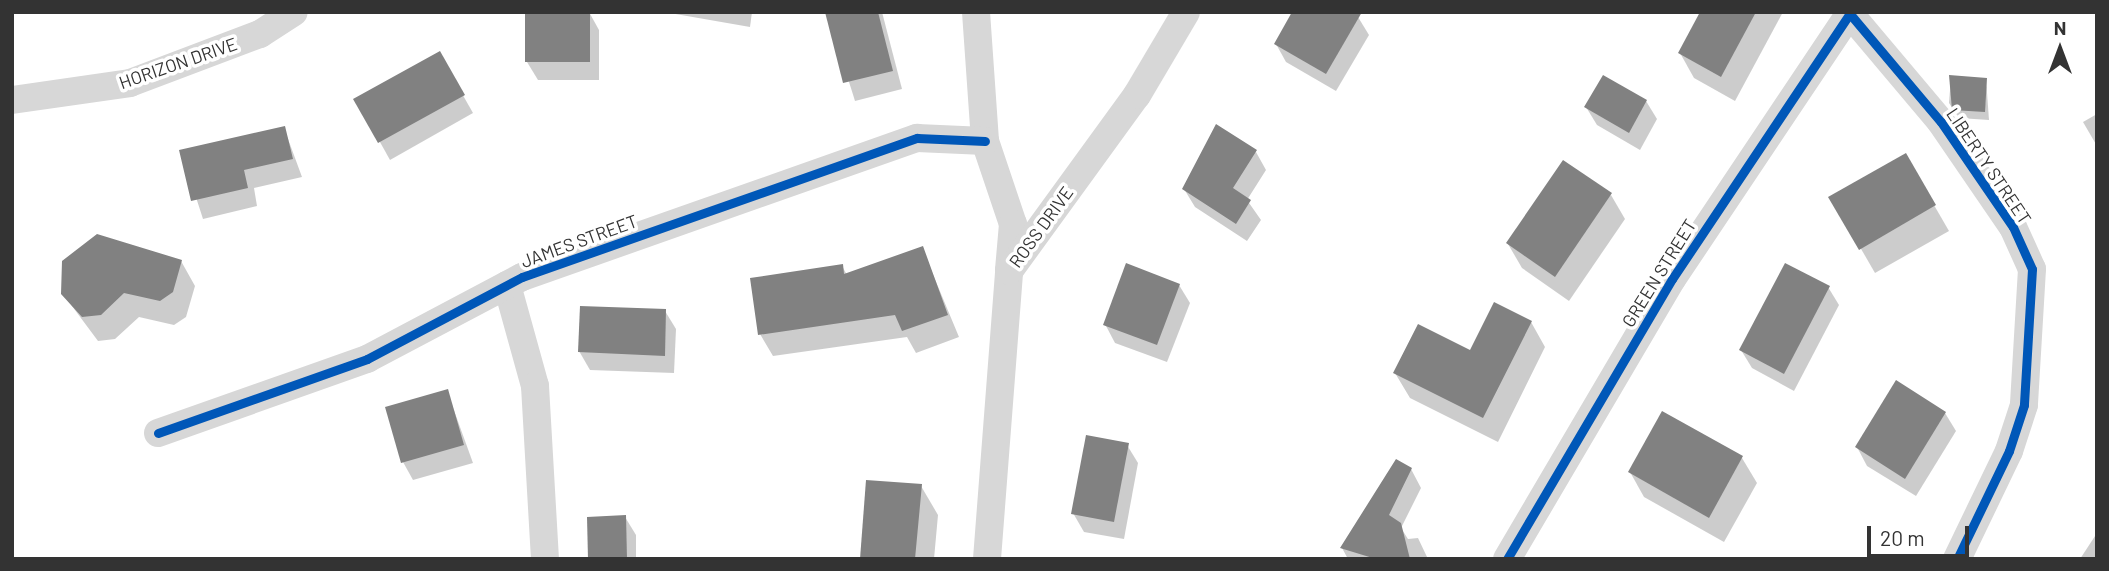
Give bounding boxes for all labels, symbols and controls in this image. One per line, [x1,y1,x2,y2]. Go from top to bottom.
north arrow [2025,14,2095,84]
text: N [2054,16,2066,39]
street label: HORIZON DRIVE [116,33,240,93]
street label: LIBERTY STREET [1942,104,2036,228]
street label: ROSS DRIVE [1004,182,1078,272]
street label: JAMES STREET [518,210,640,272]
street label: GREEN STREET [1617,215,1701,331]
scale bar [1871,512,1972,556]
text: 20 m [1880,525,1925,550]

